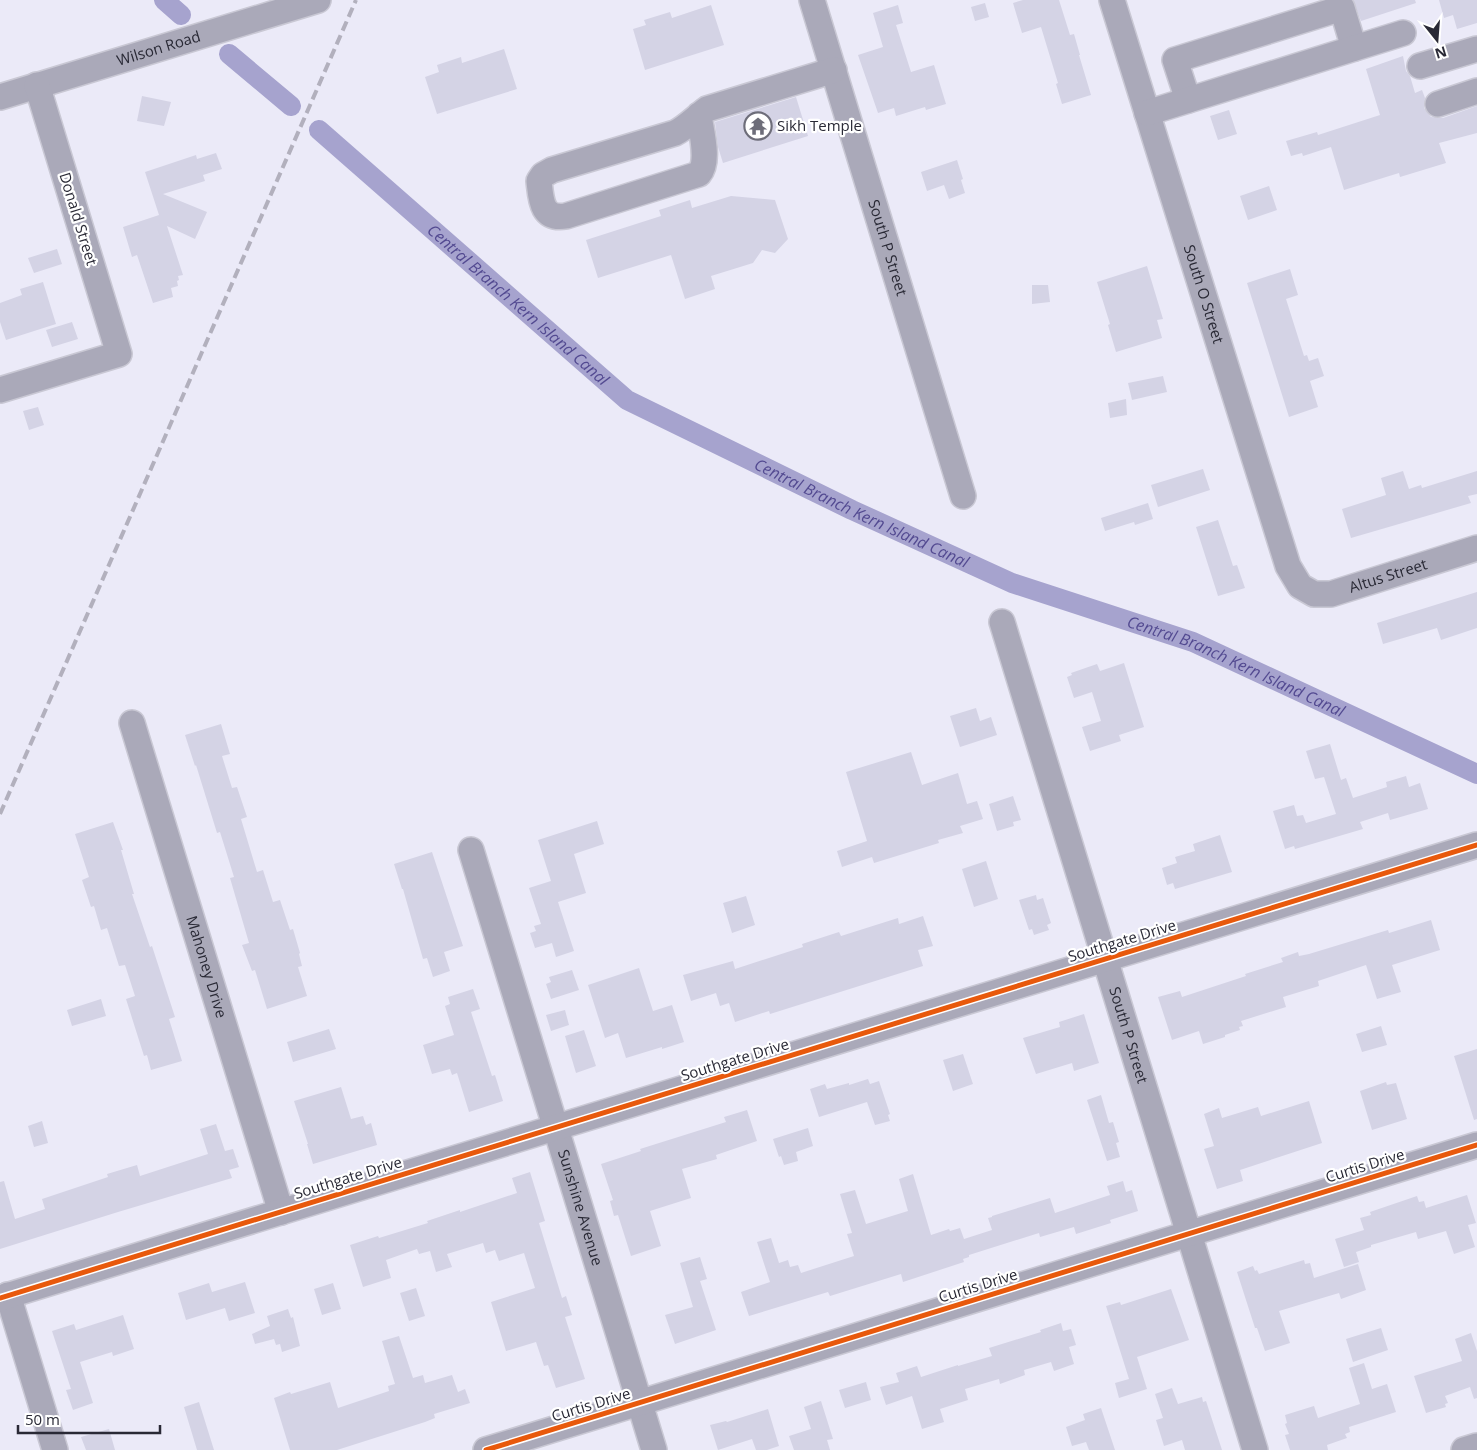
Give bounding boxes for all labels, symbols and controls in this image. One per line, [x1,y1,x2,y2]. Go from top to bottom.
north arrow [1412,15,1462,65]
street label: Wilson Road [114,25,203,70]
text: N [1433,42,1449,64]
temple icon: Sikh Temple [743,111,773,141]
place label: Sikh Temple [777,115,862,135]
street label: Donald Street [55,170,103,268]
street label: South P Street [864,197,912,298]
water label: Central Branch Kern Island Canal [423,219,614,391]
street label: South O Street [1180,242,1229,346]
water label: Central Branch Kern Island Canal [751,453,973,573]
street label: Altus Street [1346,553,1429,597]
water label: Central Branch Kern Island Canal [1124,610,1349,722]
street label: Mahoney Drive [182,913,232,1020]
street label: Southgate Drive [1065,914,1178,966]
street label: South P Street [1105,984,1153,1086]
street label: Southgate Drive [678,1033,791,1085]
street label: Curtis Drive [1323,1144,1407,1187]
street label: Sunshine Avenue [554,1147,608,1268]
street label: Southgate Drive [291,1151,404,1203]
street label: Curtis Drive [936,1264,1020,1307]
street label: Curtis Drive [549,1383,633,1426]
scale bar [18,1402,160,1434]
text: 50 m [25,1409,60,1429]

